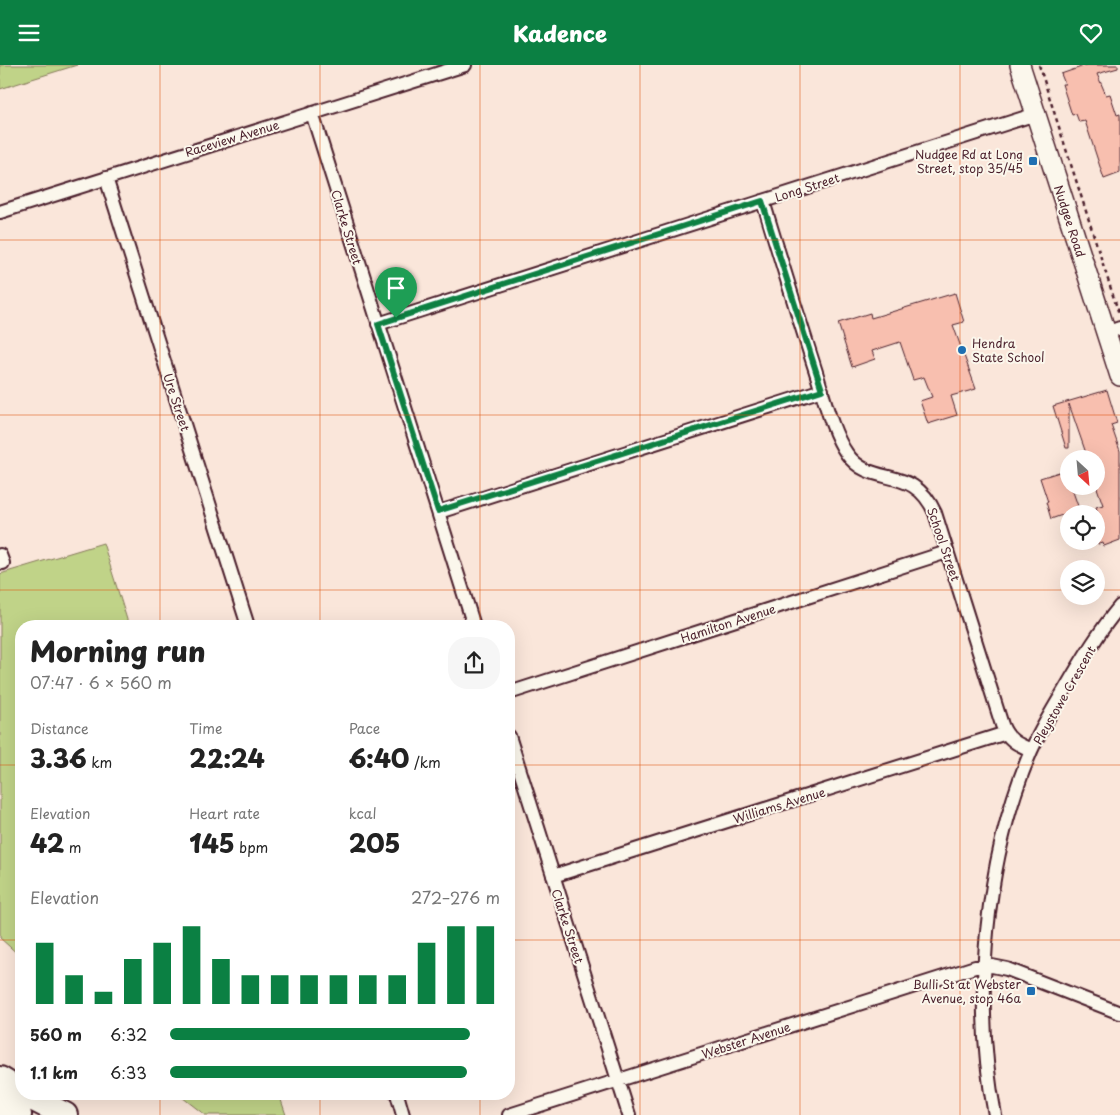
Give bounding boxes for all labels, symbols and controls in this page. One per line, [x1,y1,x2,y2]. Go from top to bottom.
text: Kadence [513,16,607,49]
icon: menu [15,19,43,47]
icon: heart [1077,19,1105,47]
street label: Raceview Avenue [183,115,282,161]
place label: Nudgee Rd at Long Street, stop 35/45 [915,145,1023,177]
marker: Nudgee Rd at Long Street, stop 35/45 [1027,155,1039,167]
street label: Long Street [772,168,842,206]
street label: Nudgee Road [1050,183,1090,259]
street label: Clarke Street [327,187,367,267]
pin [375,267,417,318]
icon: arrive [382,274,410,302]
place label: Hendra State School [972,334,1044,366]
marker: Hendra State School [956,344,968,356]
street label: Ure Street [159,371,195,433]
north arrow [1060,450,1105,495]
map controls [1060,450,1105,605]
street label: School Street [923,505,965,583]
button: locate [1060,505,1105,550]
button: layers [1060,560,1105,605]
street label: Hamilton Avenue [678,599,778,647]
text: Morning run [30,629,206,672]
button: share [448,637,500,689]
street label: Pleystowe Crescent [1028,642,1100,748]
text: 07:47 · 6 × 560 m [30,670,172,694]
text: Distance [30,718,89,739]
text: Time [189,718,222,739]
text: Pace [349,718,380,739]
text: 3.36 [30,739,87,777]
text: 22:24 [189,739,265,777]
text: 6:40 [349,739,409,777]
text: km [87,752,112,773]
text: /km [409,752,441,773]
street label: Williams Avenue [731,782,828,828]
text: Elevation [30,803,90,824]
text: Heart rate [189,803,260,824]
text: kcal [349,803,377,824]
text: 42 [30,824,64,862]
text: 145 [189,824,235,862]
text: 205 [349,824,400,862]
text: m [64,837,81,858]
text: bpm [235,837,268,858]
text: Elevation [30,885,99,909]
text: 272–276 m [411,885,500,909]
street label: Clarke Street [547,886,589,966]
place label: Bulli St at Webster Avenue, stop 46a [913,975,1022,1007]
marker: Bulli St at Webster Avenue, stop 46a [1025,985,1037,997]
street label: Webster Avenue [699,1017,793,1063]
text: 560 m [30,1022,82,1046]
text: 6:32 [110,1022,147,1046]
text: 1.1 km [30,1060,78,1084]
text: 6:33 [110,1060,147,1084]

